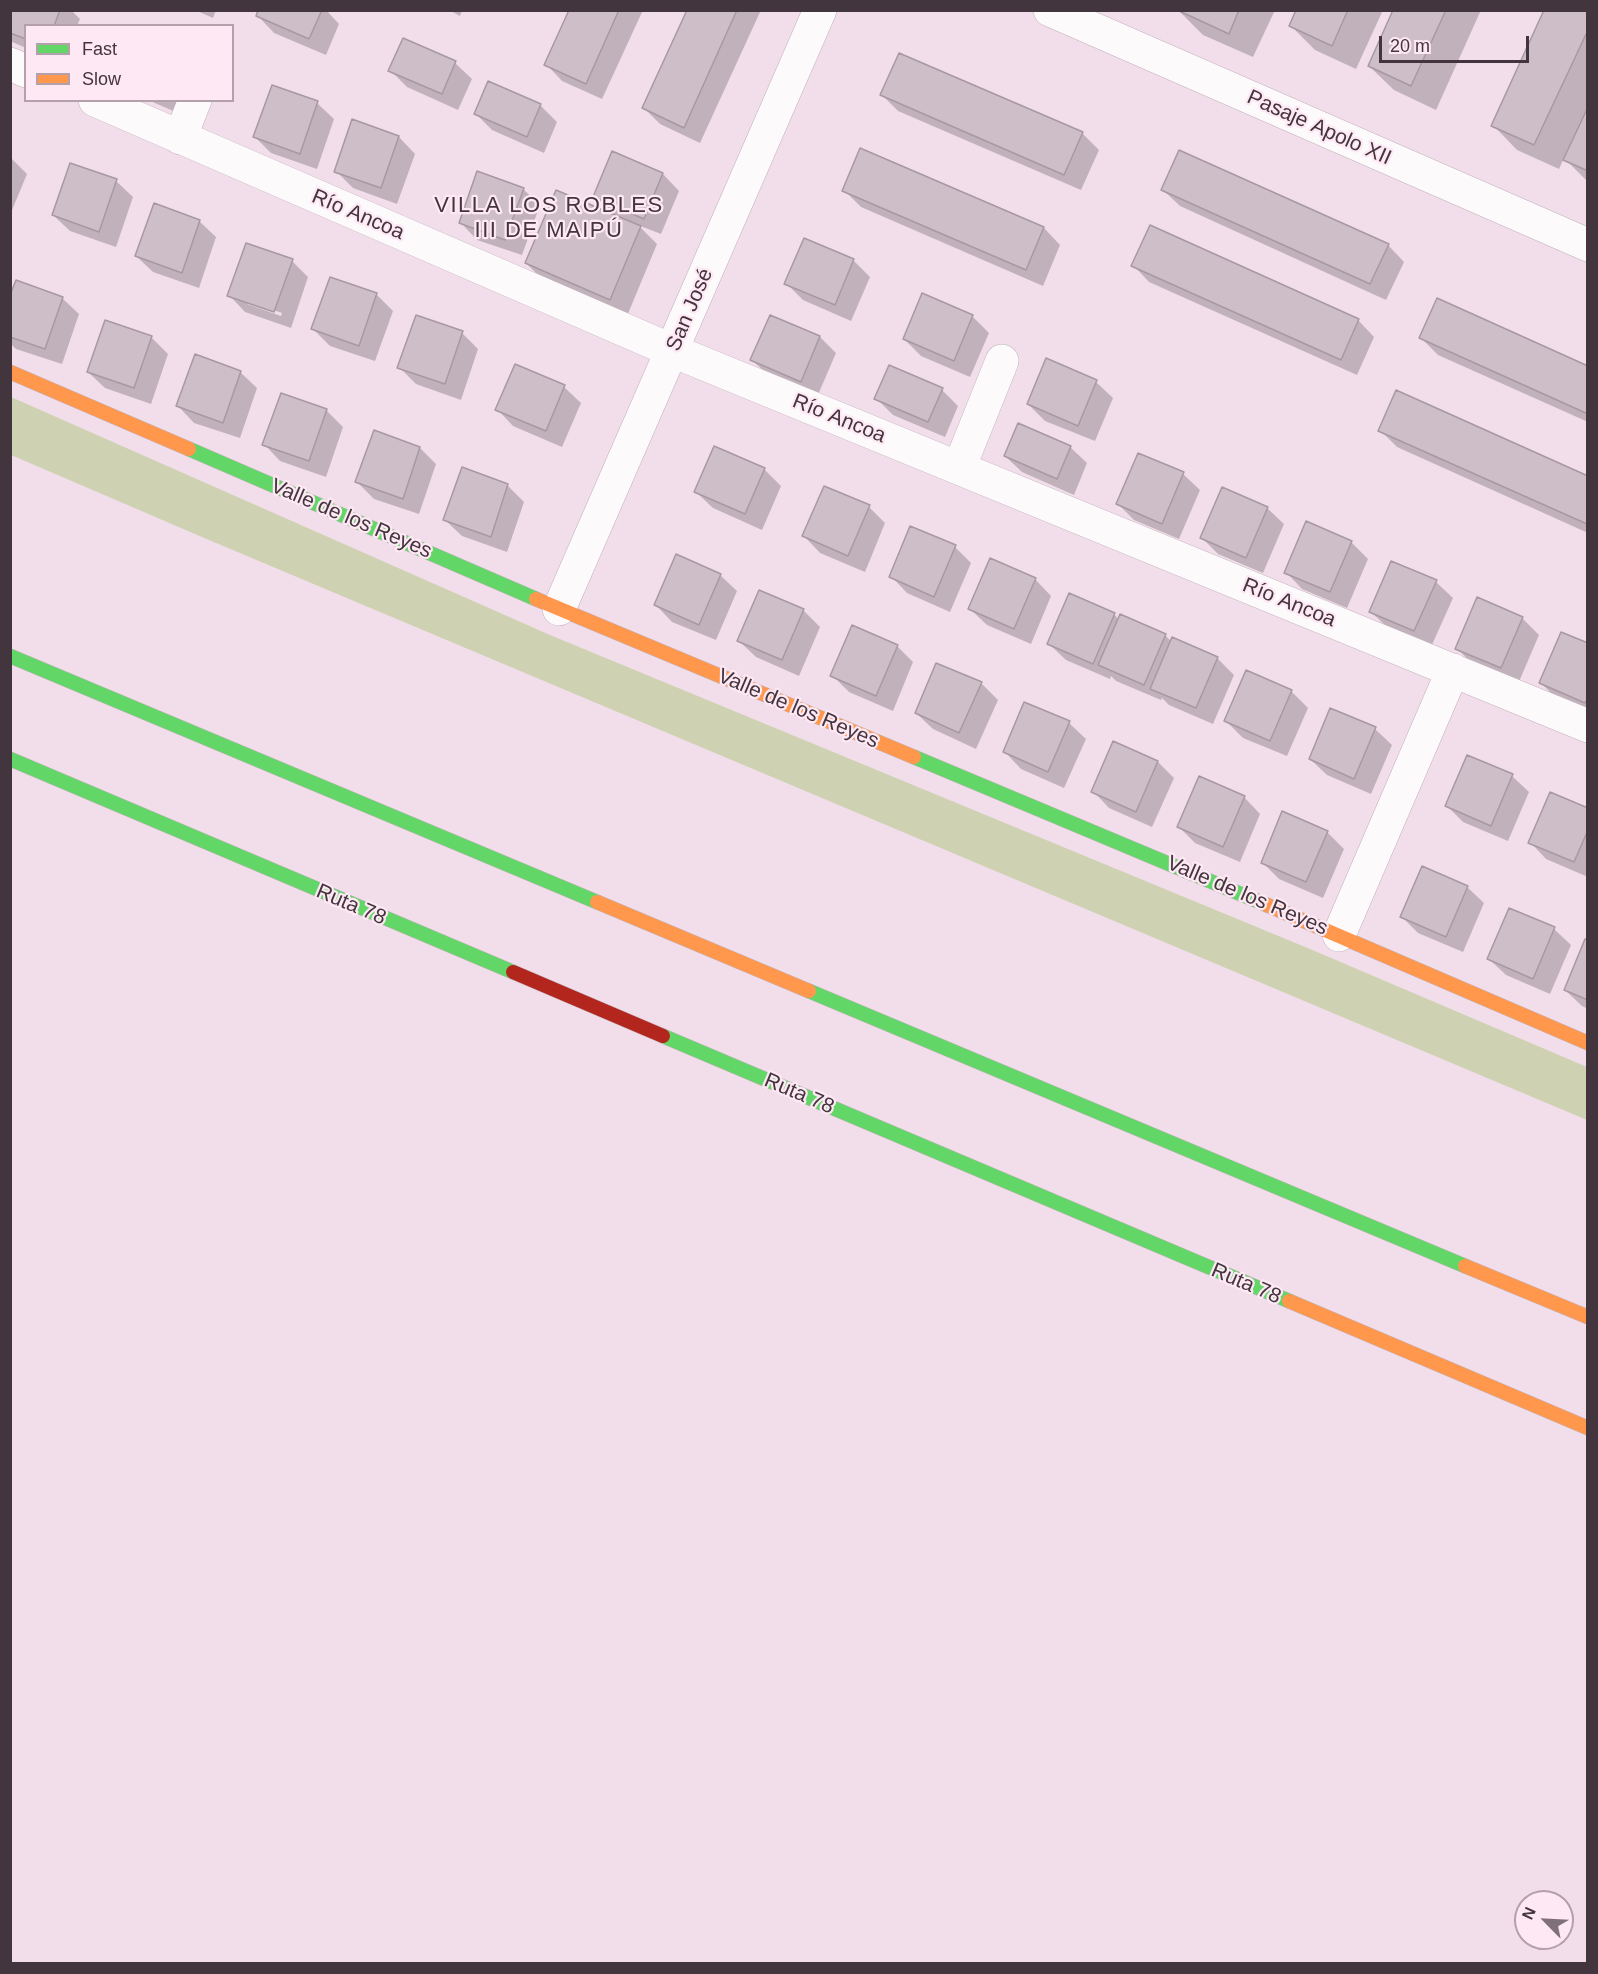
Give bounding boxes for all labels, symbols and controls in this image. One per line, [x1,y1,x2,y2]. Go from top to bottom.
legend [24,24,234,102]
scale bar [1382,24,1532,62]
text: 20 m [1390,36,1430,56]
text: Fast [82,39,117,59]
text: Slow [82,69,121,89]
street label: Pasaje Apolo XII [1243,85,1395,171]
street label: Río Ancoa [308,184,408,246]
district label: VILLA LOS ROBLES III DE MAIPÚ [434,193,664,244]
street label: San José [661,265,719,355]
street label: Río Ancoa [789,389,889,449]
street label: Valle de los Reyes [267,474,435,564]
street label: Río Ancoa [1239,573,1339,633]
street label: Valle de los Reyes [714,664,882,754]
street label: Valle de los Reyes [1163,851,1331,941]
street label: Ruta 78 [312,879,390,931]
street label: Ruta 78 [760,1068,838,1120]
street label: Ruta 78 [1207,1258,1285,1310]
north arrow [1514,1890,1574,1950]
text: N [1519,1905,1539,1922]

